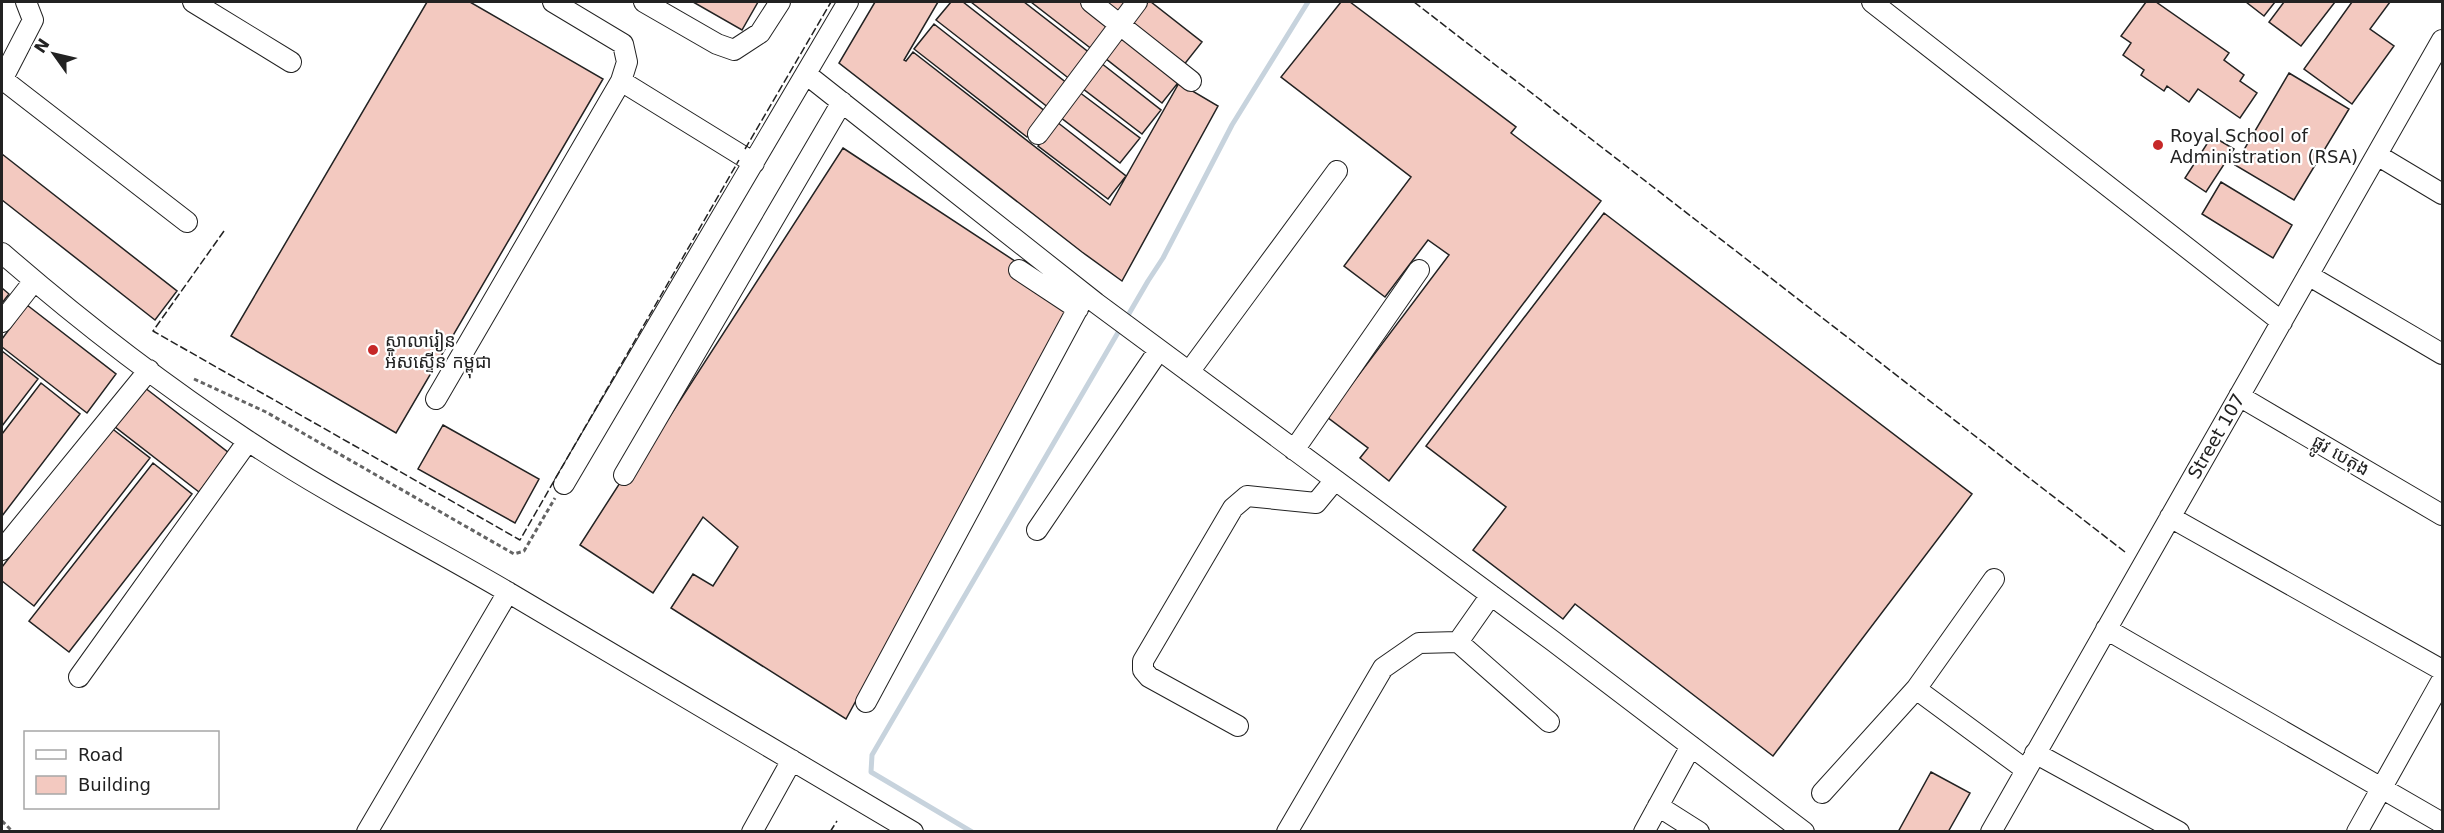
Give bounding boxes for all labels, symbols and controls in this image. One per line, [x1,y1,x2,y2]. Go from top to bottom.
north arrow [24,24,84,84]
text: N [30,35,54,57]
place label: Royal School of Administration (RSA) [2170,125,2358,167]
marker: Royal School of Administration (RSA) [2151,138,2165,152]
place label: សាលារៀន អ៉ិសស្ទើន កម្ពុជា [385,329,492,379]
marker: សាលារៀន អ៉ិសស្ទើន កម្ពុជា [366,343,380,357]
street label: Street 107 [2183,390,2249,482]
street label: ផ្លូវ បេតុង [2306,430,2373,485]
legend [24,731,219,809]
text: Road [78,744,123,765]
text: Building [78,774,151,795]

